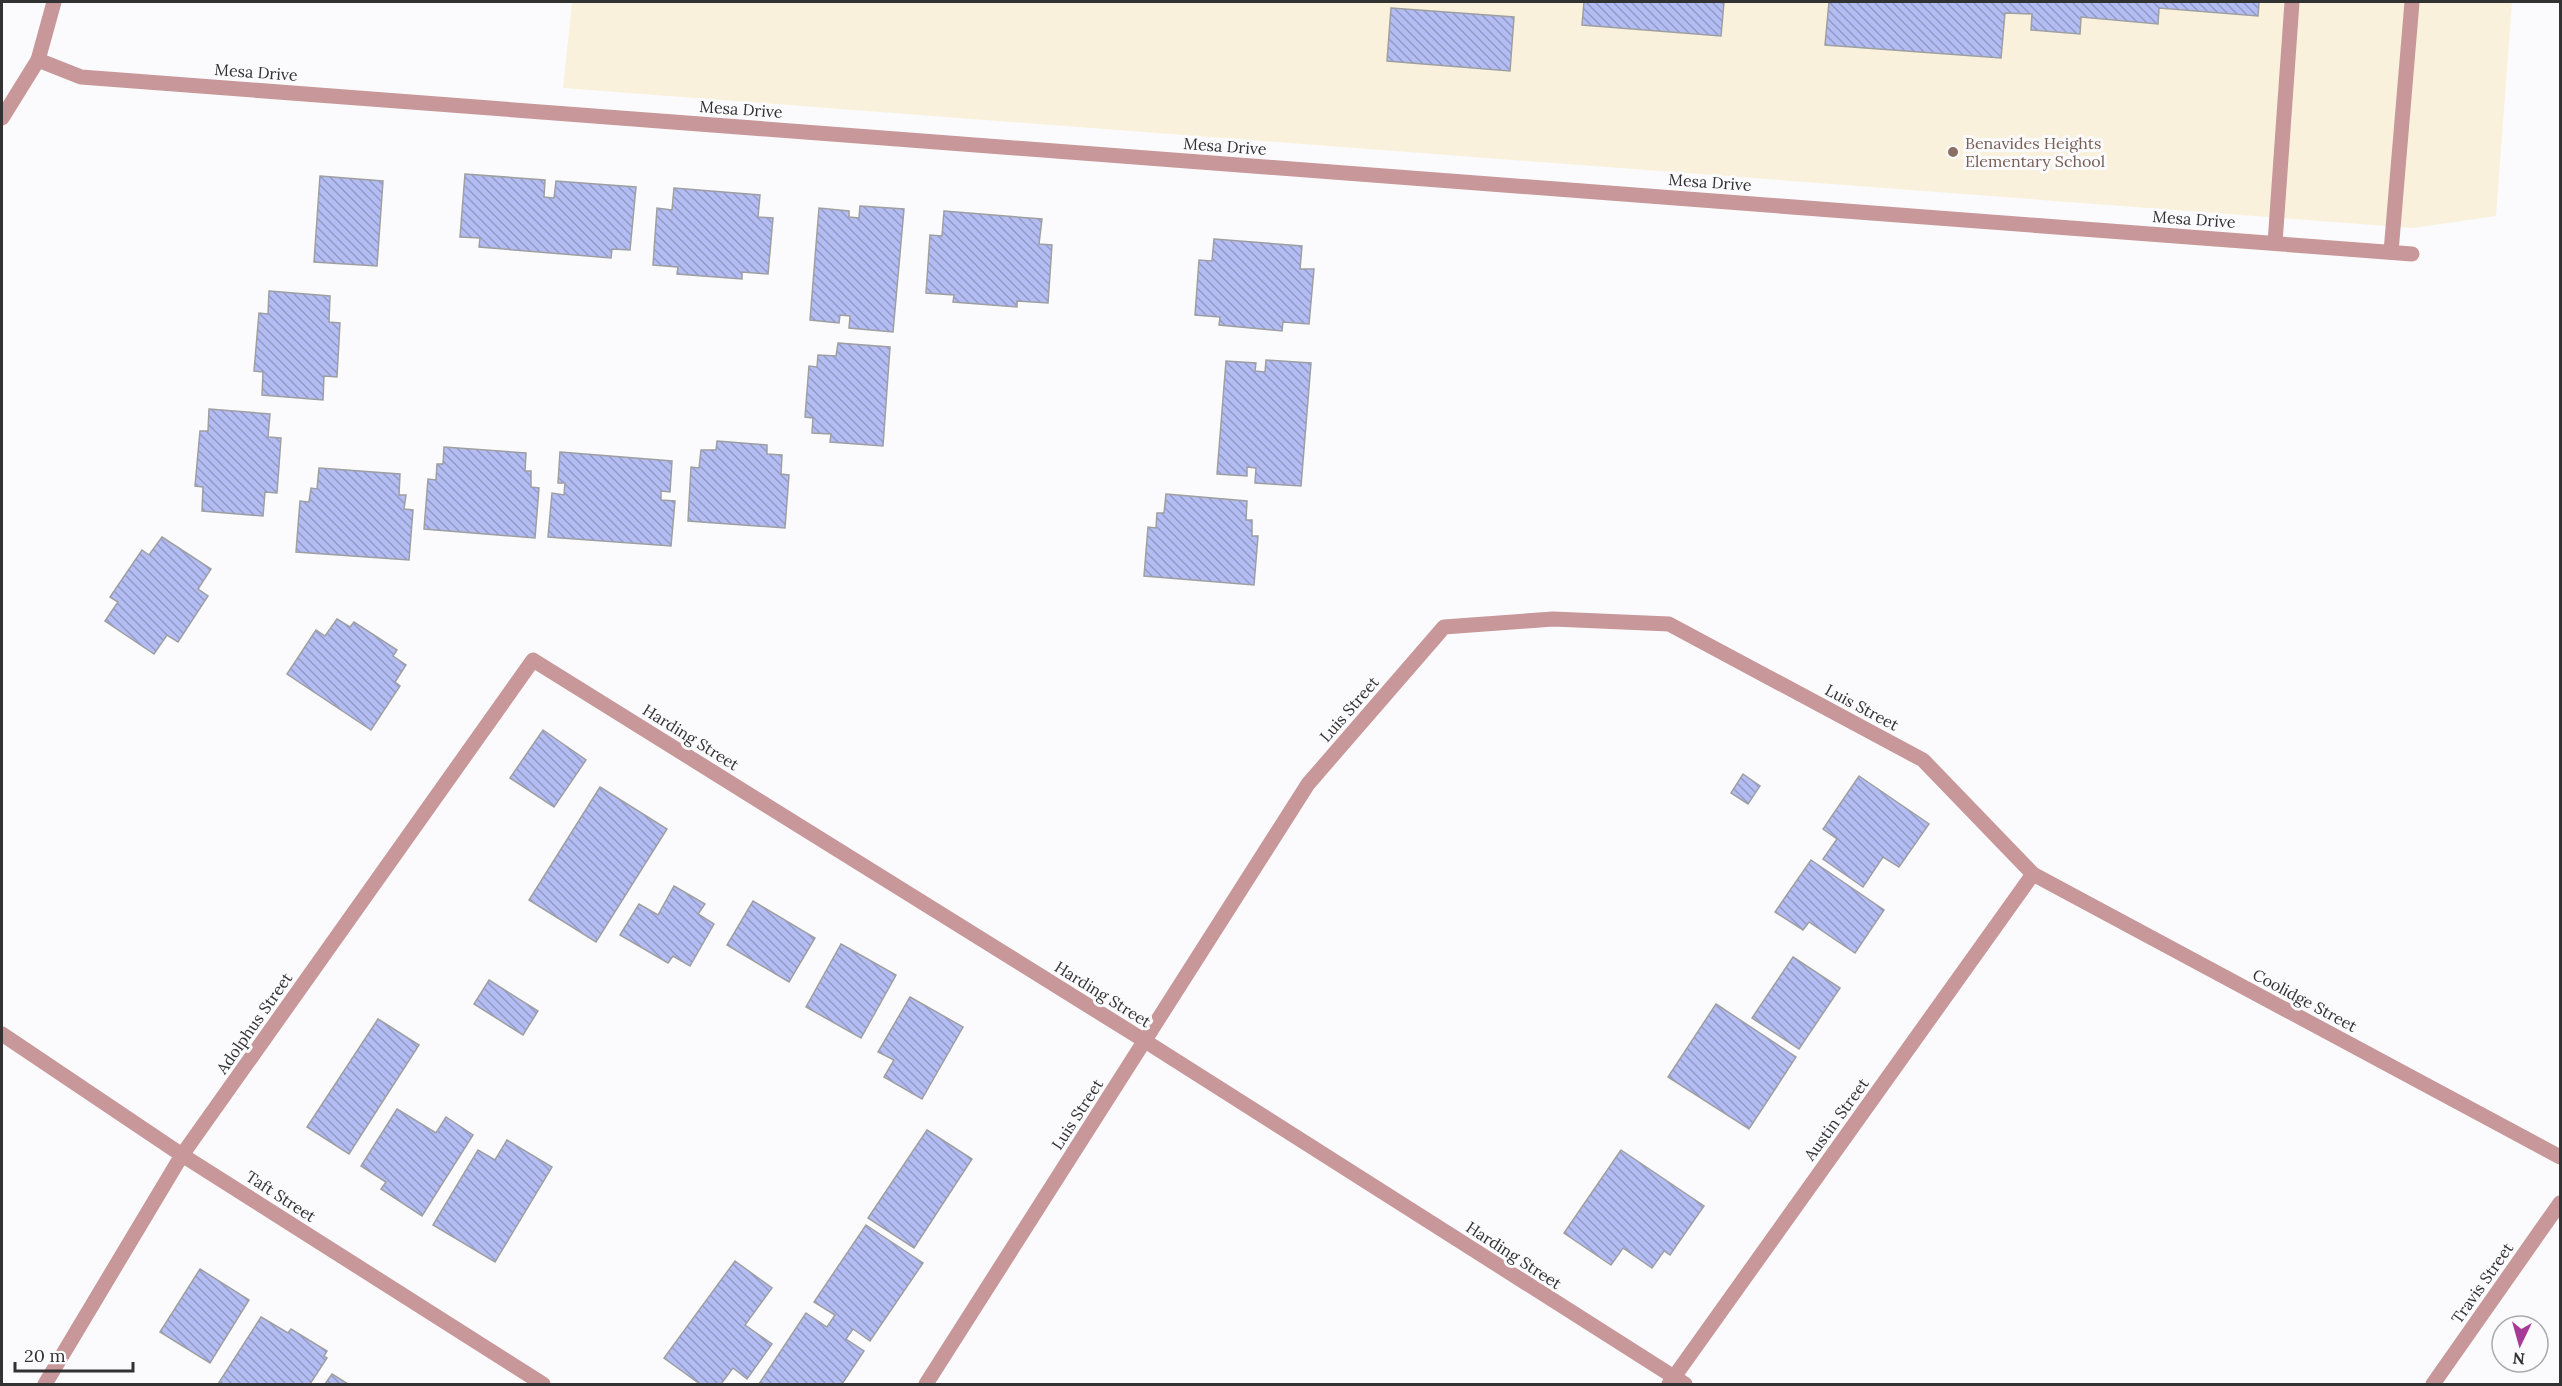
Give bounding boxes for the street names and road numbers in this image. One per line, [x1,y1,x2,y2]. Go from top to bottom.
street label: Mesa Drive [214,59,298,85]
street label: Mesa Drive [699,96,783,122]
street label: Mesa Drive [1183,133,1267,159]
street label: Mesa Drive [1668,169,1752,195]
street label: Mesa Drive [2152,206,2236,232]
street label: Luis Street [1315,672,1383,746]
street label: Luis Street [1822,679,1903,735]
street label: Harding Street [639,699,743,775]
street label: Harding Street [1051,956,1155,1032]
street label: Coolidge Street [2249,964,2361,1036]
street label: Adolphus Street [211,968,297,1078]
street label: Austin Street [1799,1073,1873,1165]
street label: Luis Street [1047,1074,1108,1153]
street label: Taft Street [242,1166,320,1226]
street label: Harding Street [1463,1217,1566,1294]
street label: Travis Street [2447,1238,2518,1327]

